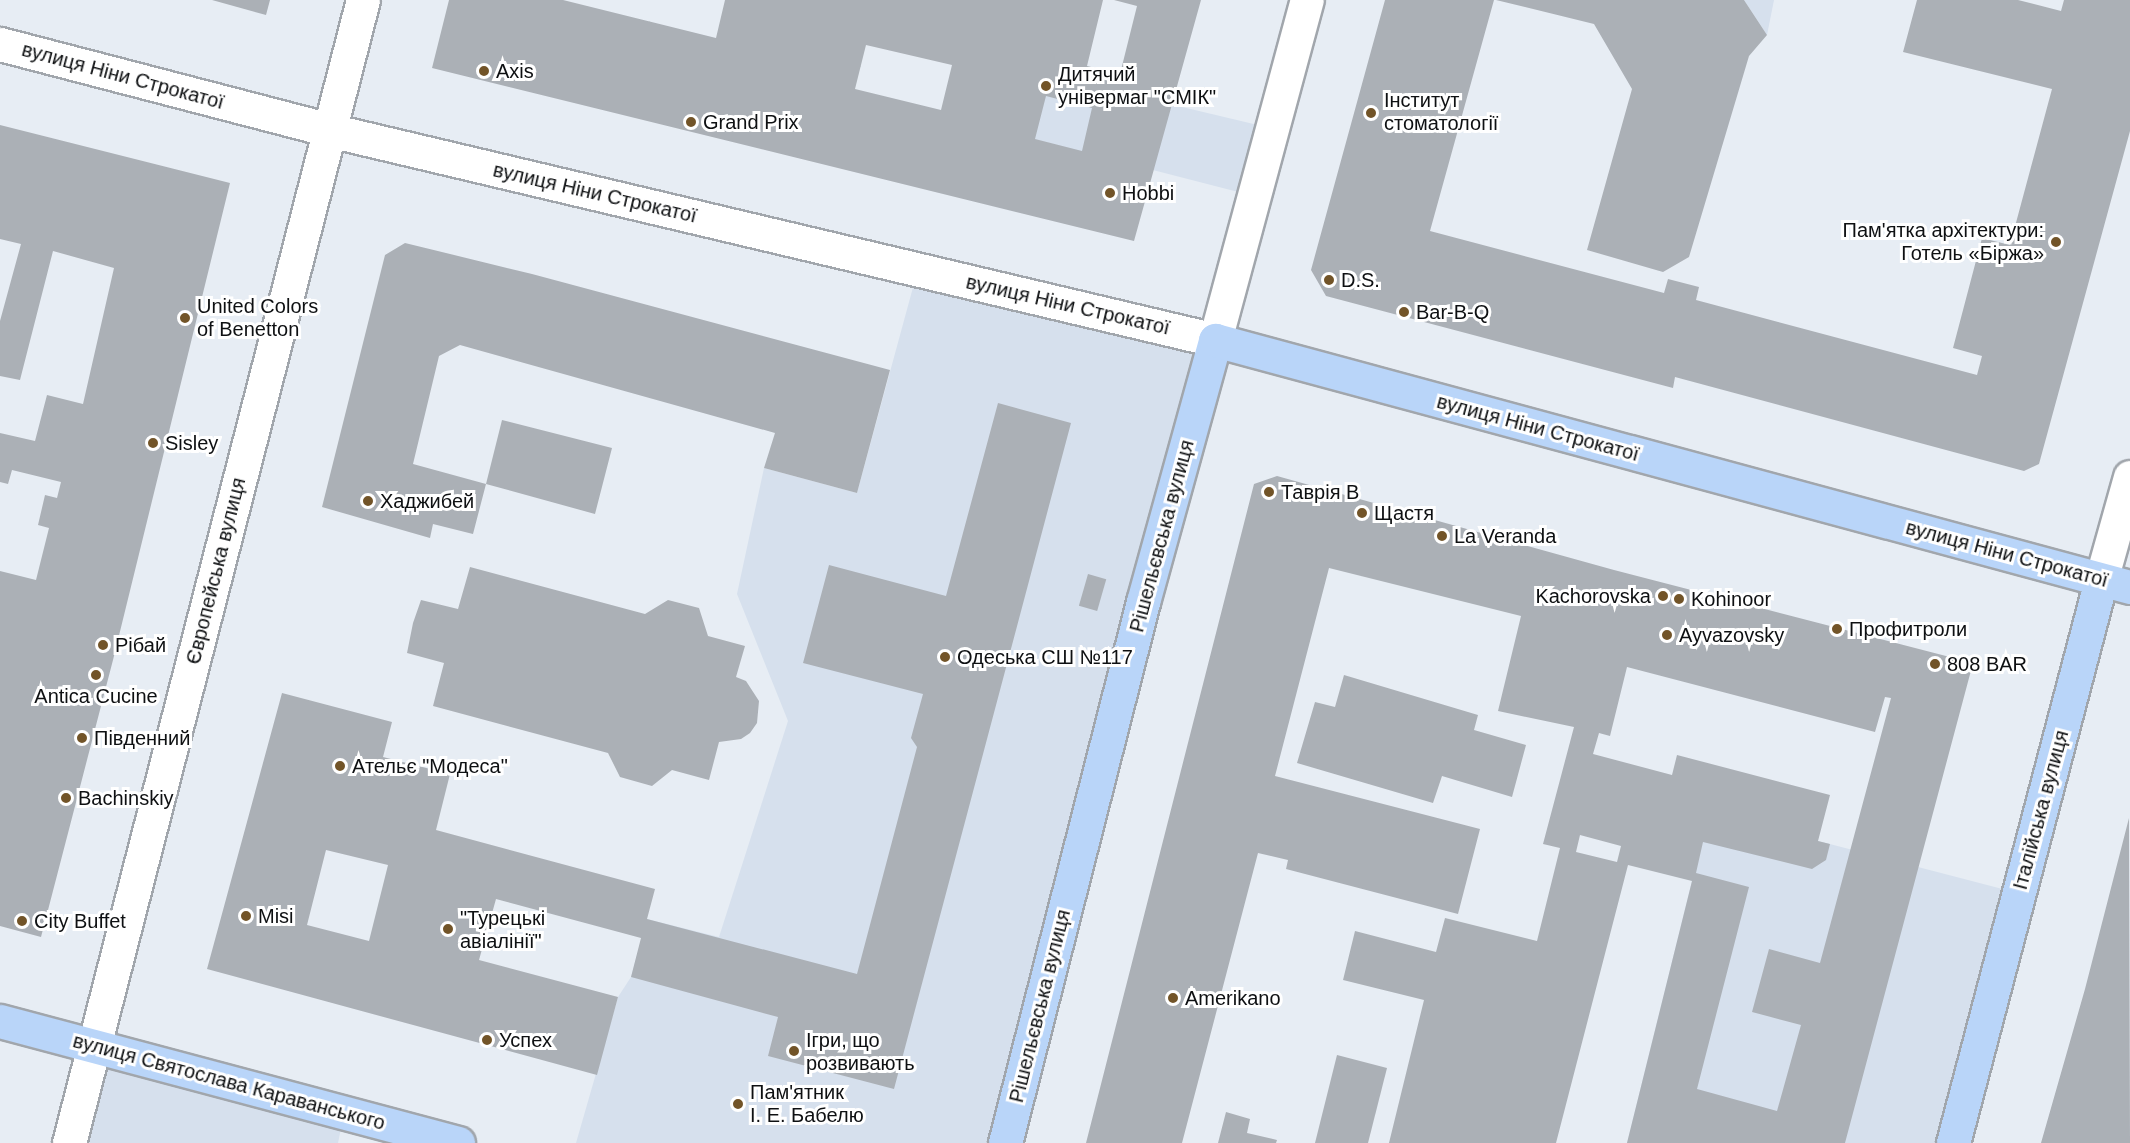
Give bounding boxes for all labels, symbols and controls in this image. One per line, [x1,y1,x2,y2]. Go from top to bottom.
street label: вулиця Ніни Строкатої [19,37,227,115]
place label: Axis [496,59,534,83]
place label: Дитячий універмаг "СМІК" [1058,62,1216,109]
marker: Axis [477,64,491,78]
marker: Дитячий універмаг "СМІК" [1039,79,1053,93]
place label: Інститут стоматології [1384,89,1498,136]
marker: Інститут стоматології [1362,104,1380,122]
place label: Grand Prix [703,110,799,134]
marker: Grand Prix [684,115,698,129]
street label: вулиця Ніни Строкатої [491,158,699,228]
place label: Hobbi [1122,181,1174,205]
marker: Hobbi [1103,186,1117,200]
place label: Пам'ятка архітектури: Готель «Біржа» [1843,219,2044,266]
marker: Пам'ятка архітектури: Готель «Біржа» [2049,235,2063,249]
place label: D.S. [1341,268,1380,292]
street label: вулиця Ніни Строкатої [964,270,1172,340]
marker: D.S. [1322,273,1336,287]
place label: United Colors of Benetton [197,294,318,341]
place label: Bar-B-Q [1416,300,1489,324]
marker: Bar-B-Q [1397,305,1411,319]
marker: United Colors of Benetton [178,311,192,325]
street label: вулиця Ніни Строкатої [1434,389,1642,467]
place label: Sisley [165,431,218,455]
marker: Sisley [146,436,160,450]
street label: Рішельєвська вулиця [1125,437,1199,635]
street label: Європейська вулиця [181,475,251,667]
place label: Таврія В [1281,480,1359,504]
marker: Таврія В [1262,485,1276,499]
place label: Хаджибей [380,489,474,513]
marker: Хаджибей [361,494,375,508]
place label: Щастя [1374,501,1434,525]
marker: Щастя [1355,506,1369,520]
street label: вулиця Ніни Строкатої [1903,515,2111,593]
place label: La Veranda [1454,524,1556,548]
marker: La Veranda [1435,529,1449,543]
place label: Kachorovska [1535,584,1651,608]
place label: Kohinoor [1691,587,1771,611]
marker: Kachorovska [1656,589,1670,603]
marker: Kohinoor [1672,592,1686,606]
place label: Профитроли [1849,617,1967,641]
marker: Профитроли [1830,622,1844,636]
place label: Ayvazovsky [1679,623,1784,647]
marker: Ayvazovsky [1660,628,1674,642]
place label: Рібай [115,633,166,657]
marker: Рібай [96,638,110,652]
place label: Одеська СШ №117 [957,645,1133,669]
marker: Одеська СШ №117 [938,650,952,664]
place label: 808 BAR [1947,652,2027,676]
marker: 808 BAR [1928,657,1942,671]
marker: Antica Cucine [89,668,103,682]
place label: Antica Cucine [34,684,158,708]
place label: Пiвденний [94,726,190,750]
street label: Італійська вулиця [2008,728,2074,892]
marker: Пiвденний [75,731,89,745]
place label: Ательє "Модеса" [352,754,508,778]
marker: Ательє "Модеса" [333,759,347,773]
place label: Bachinskiy [78,786,174,810]
marker: Bachinskiy [59,791,73,805]
place label: Misi [258,904,294,928]
place label: "Турецькі авіалінії" [460,906,545,953]
street label: Рішельєвська вулиця [1004,907,1076,1105]
place label: City Buffet [34,909,126,933]
marker: Misi [239,909,253,923]
marker: City Buffet [15,914,29,928]
marker: "Турецькі авіалінії" [441,922,455,936]
place label: Amerikano [1185,986,1281,1010]
marker: Amerikano [1166,991,1180,1005]
place label: Успех [499,1028,552,1052]
place label: Ігри, що розвивають [806,1028,915,1075]
street label: вулиця Святослава Караванського [70,1029,388,1135]
marker: Успех [480,1033,494,1047]
marker: Ігри, що розвивають [787,1044,801,1058]
place label: Пам'ятник І. Е. Бабелю [750,1080,864,1127]
marker: Пам'ятник І. Е. Бабелю [731,1097,745,1111]

